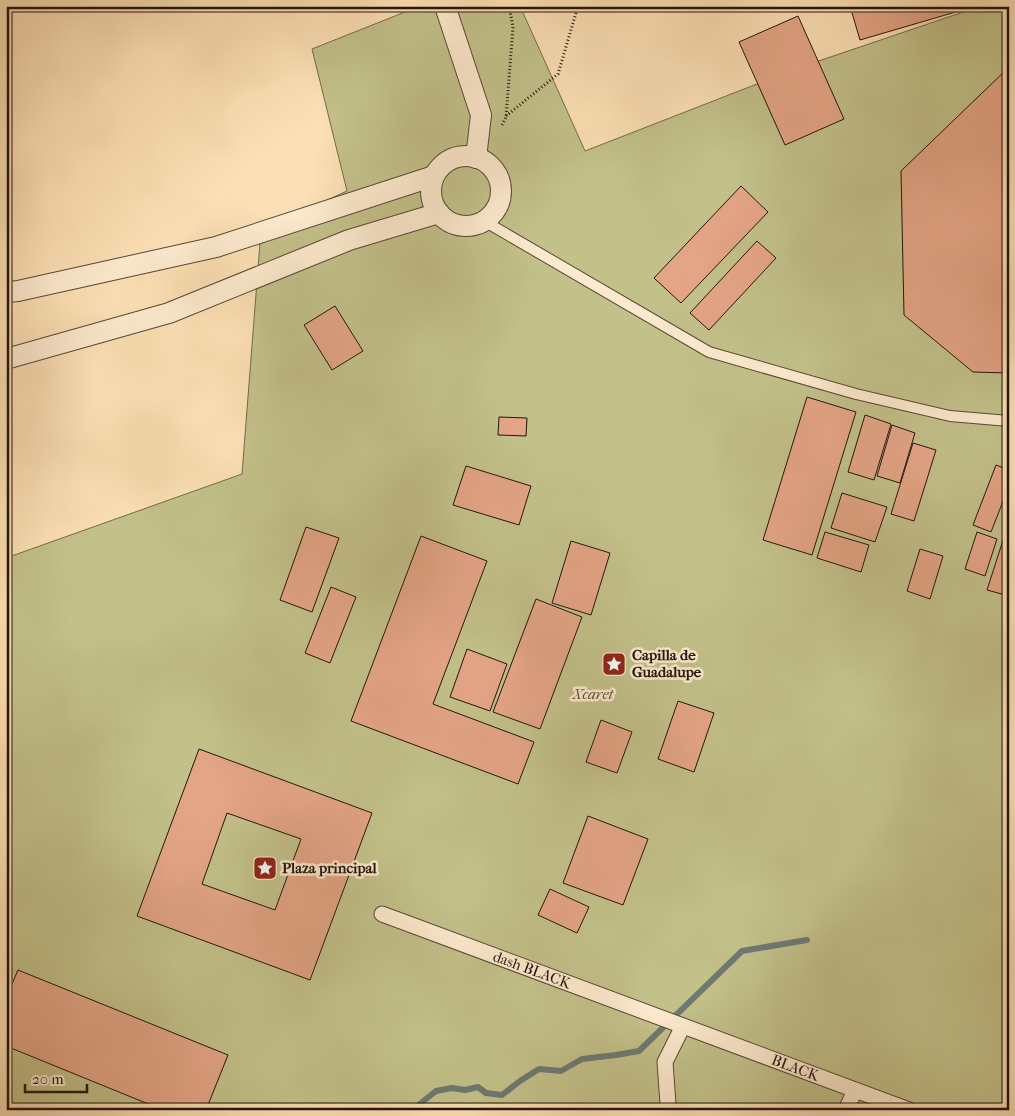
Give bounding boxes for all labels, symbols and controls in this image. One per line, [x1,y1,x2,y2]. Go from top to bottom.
place label: Capilla de Guadalupe [632,646,702,681]
place icon: Capilla de Guadalupe [601,651,627,677]
park label: Xcaret [571,685,615,703]
place icon: Plaza principal [252,855,278,881]
place label: Plaza principal [282,859,378,877]
street label: dash BLACK [491,947,574,993]
street label: BLACK [769,1051,823,1085]
scale bar [25,1061,88,1093]
text: 20 m [32,1070,64,1088]

